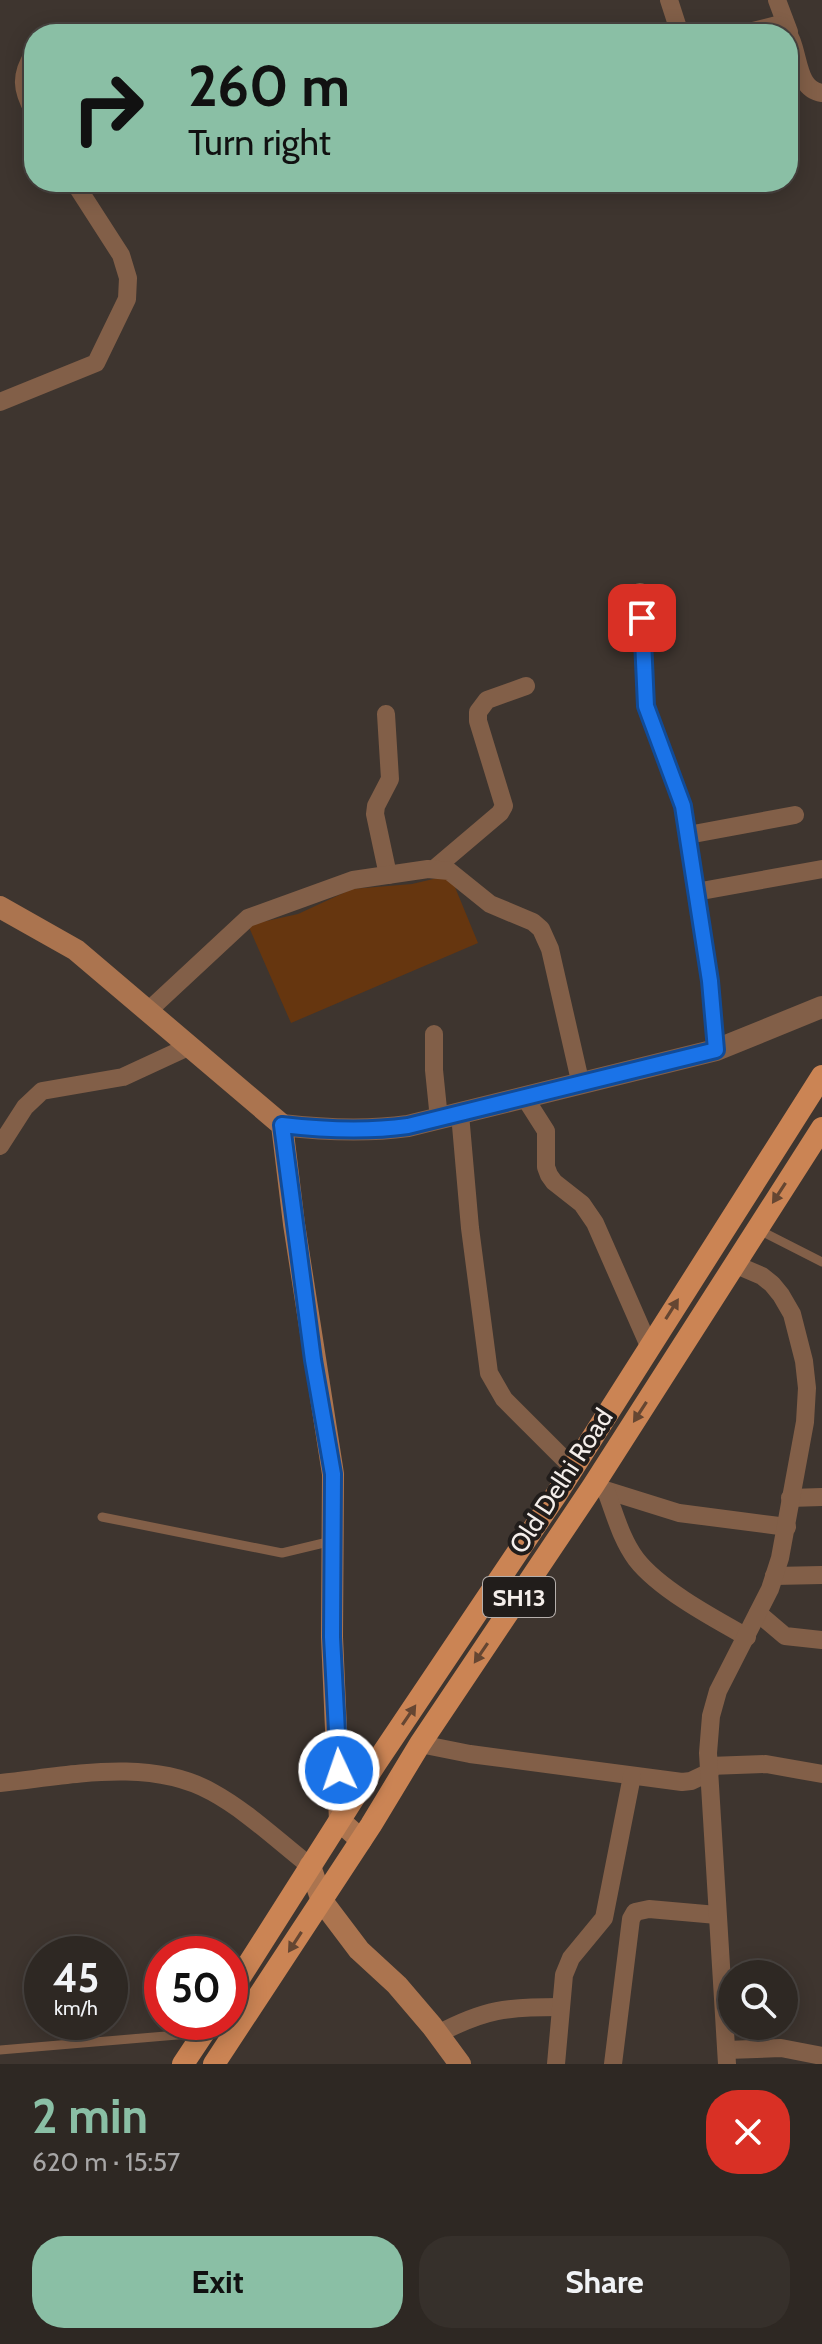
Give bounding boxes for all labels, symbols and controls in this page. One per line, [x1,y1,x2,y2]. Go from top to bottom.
text: 260 m [188,52,350,120]
icon: right [56,56,160,160]
text: Turn right [188,120,331,164]
pin [608,584,676,652]
icon: arrive [620,596,664,640]
one-way arrow [773,1182,787,1204]
one-way arrow [665,1299,680,1320]
one-way arrow [632,1402,647,1423]
street label: Old Delhi Road [502,1403,620,1559]
road number: SH13 [483,1577,555,1617]
one-way arrow [475,1642,489,1664]
one-way arrow [401,1705,416,1726]
position arrow [297,1728,381,1812]
one-way arrow [287,1931,302,1952]
speed limit sign: 50 [144,1936,248,2040]
text: 45 [53,1953,99,2002]
map controls [718,1960,798,2040]
button: search [718,1960,798,2040]
text: km/h [54,1996,98,2020]
text: 2 min [32,2087,148,2145]
button: close [706,2090,790,2174]
text: 620 m · 15:57 [32,2146,180,2178]
button: Exit [32,2236,403,2328]
button: Share [419,2236,790,2328]

